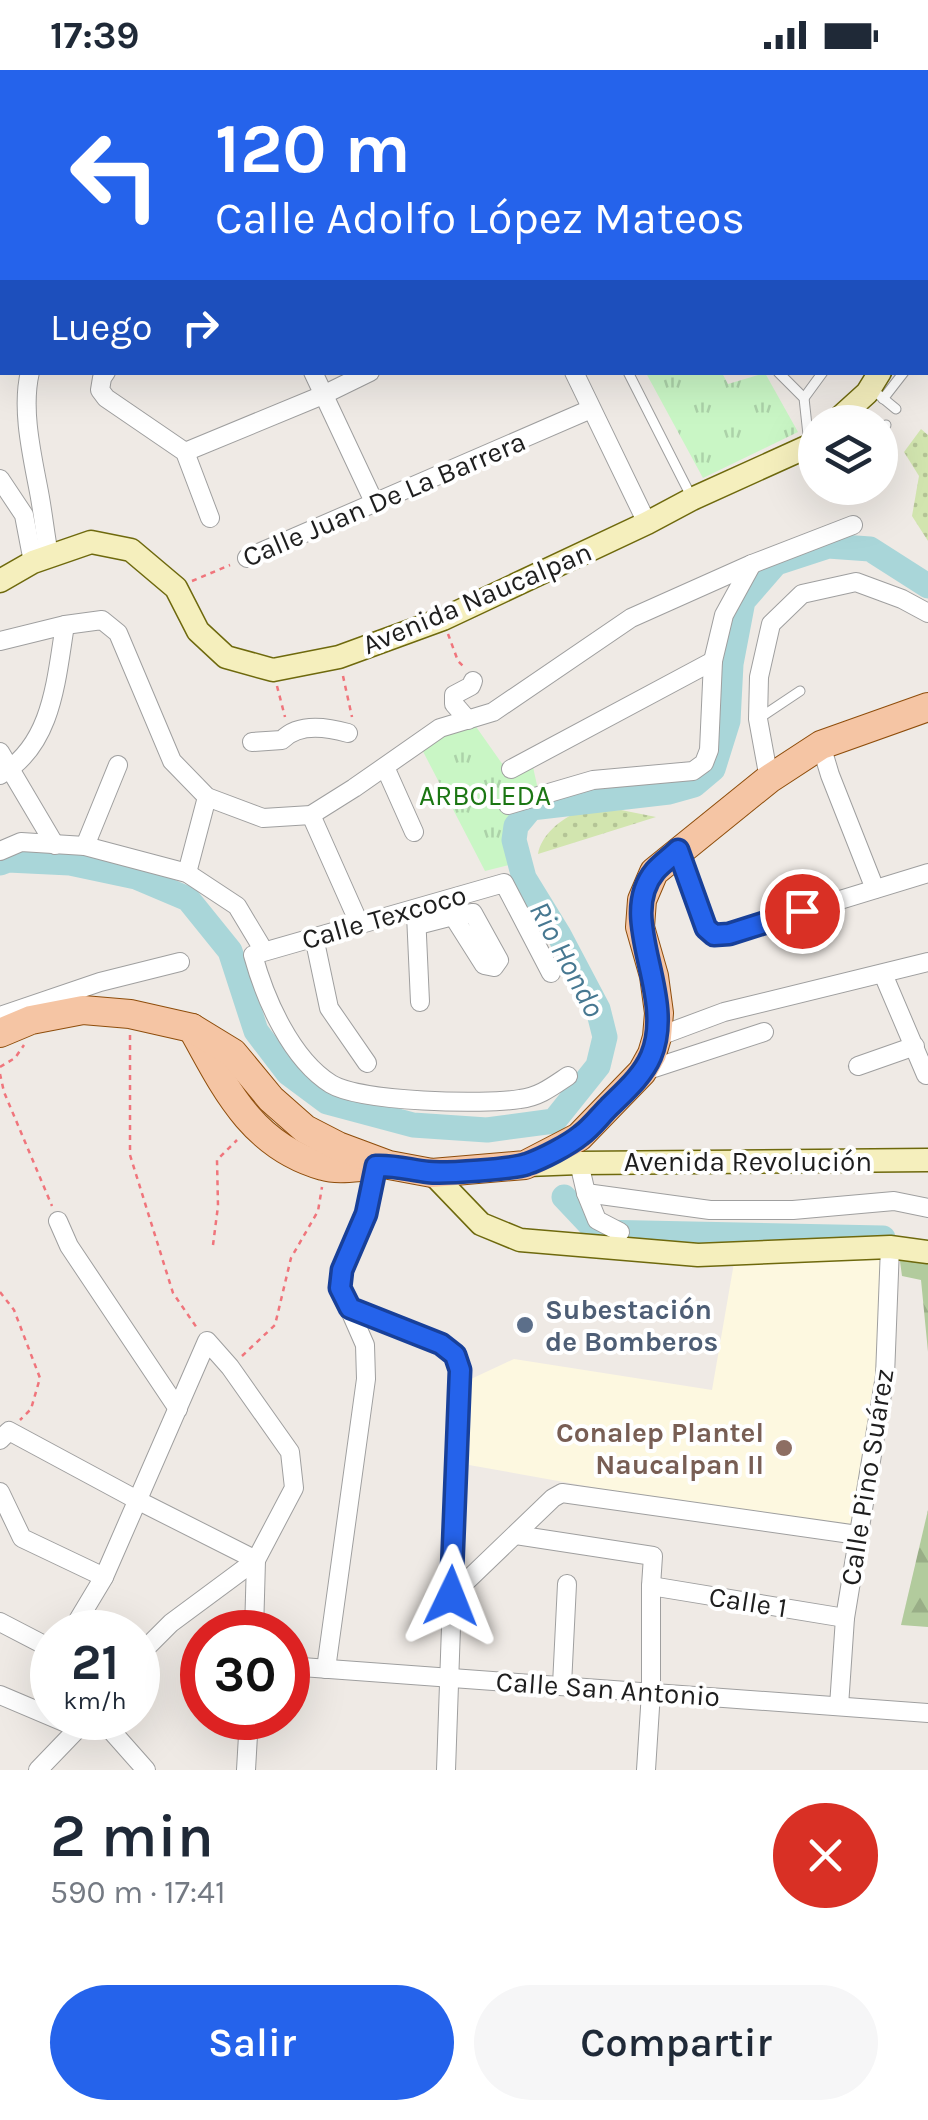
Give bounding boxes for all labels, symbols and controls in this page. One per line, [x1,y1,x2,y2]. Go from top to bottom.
text: 17:39 [50,13,140,58]
text: 120 m [215,108,411,190]
icon: left [50,110,180,240]
text: Calle Adolfo López Mateos [215,192,745,244]
icon: right [173,300,228,355]
text: Luego [50,305,153,350]
map controls [798,405,898,505]
button: layers [798,405,898,505]
street label: Calle Juan De La Barrera [238,424,530,574]
street label: Avenida Naucalpan [357,535,597,661]
park label: ARBOLEDA [419,779,551,812]
pin [760,869,845,954]
street label: Calle Texcoco [298,878,470,956]
icon: arrive [775,884,830,939]
water label: Rio Hondo [522,895,613,1023]
street label: Avenida Revolución [624,1145,872,1178]
place label: Subestación de Bomberos [545,1293,718,1358]
marker: Subestación de Bomberos [514,1314,536,1336]
street label: Calle Pino Suárez [834,1366,900,1588]
place label: Conalep Plantel Naucalpan II [556,1416,764,1481]
marker: Conalep Plantel Naucalpan II [773,1437,795,1459]
position arrow [399,1544,503,1648]
street label: Calle 1 [707,1580,789,1624]
speed limit sign: 30 [180,1610,310,1740]
text: 21 [71,1633,119,1692]
street label: Calle San Antonio [495,1665,721,1713]
text: km/h [63,1686,127,1715]
text: 2 min [50,1801,214,1871]
button: close [773,1803,878,1908]
text: 590 m · 17:41 [50,1874,226,1911]
button: Salir [50,1985,454,2100]
button: Compartir [474,1985,878,2100]

